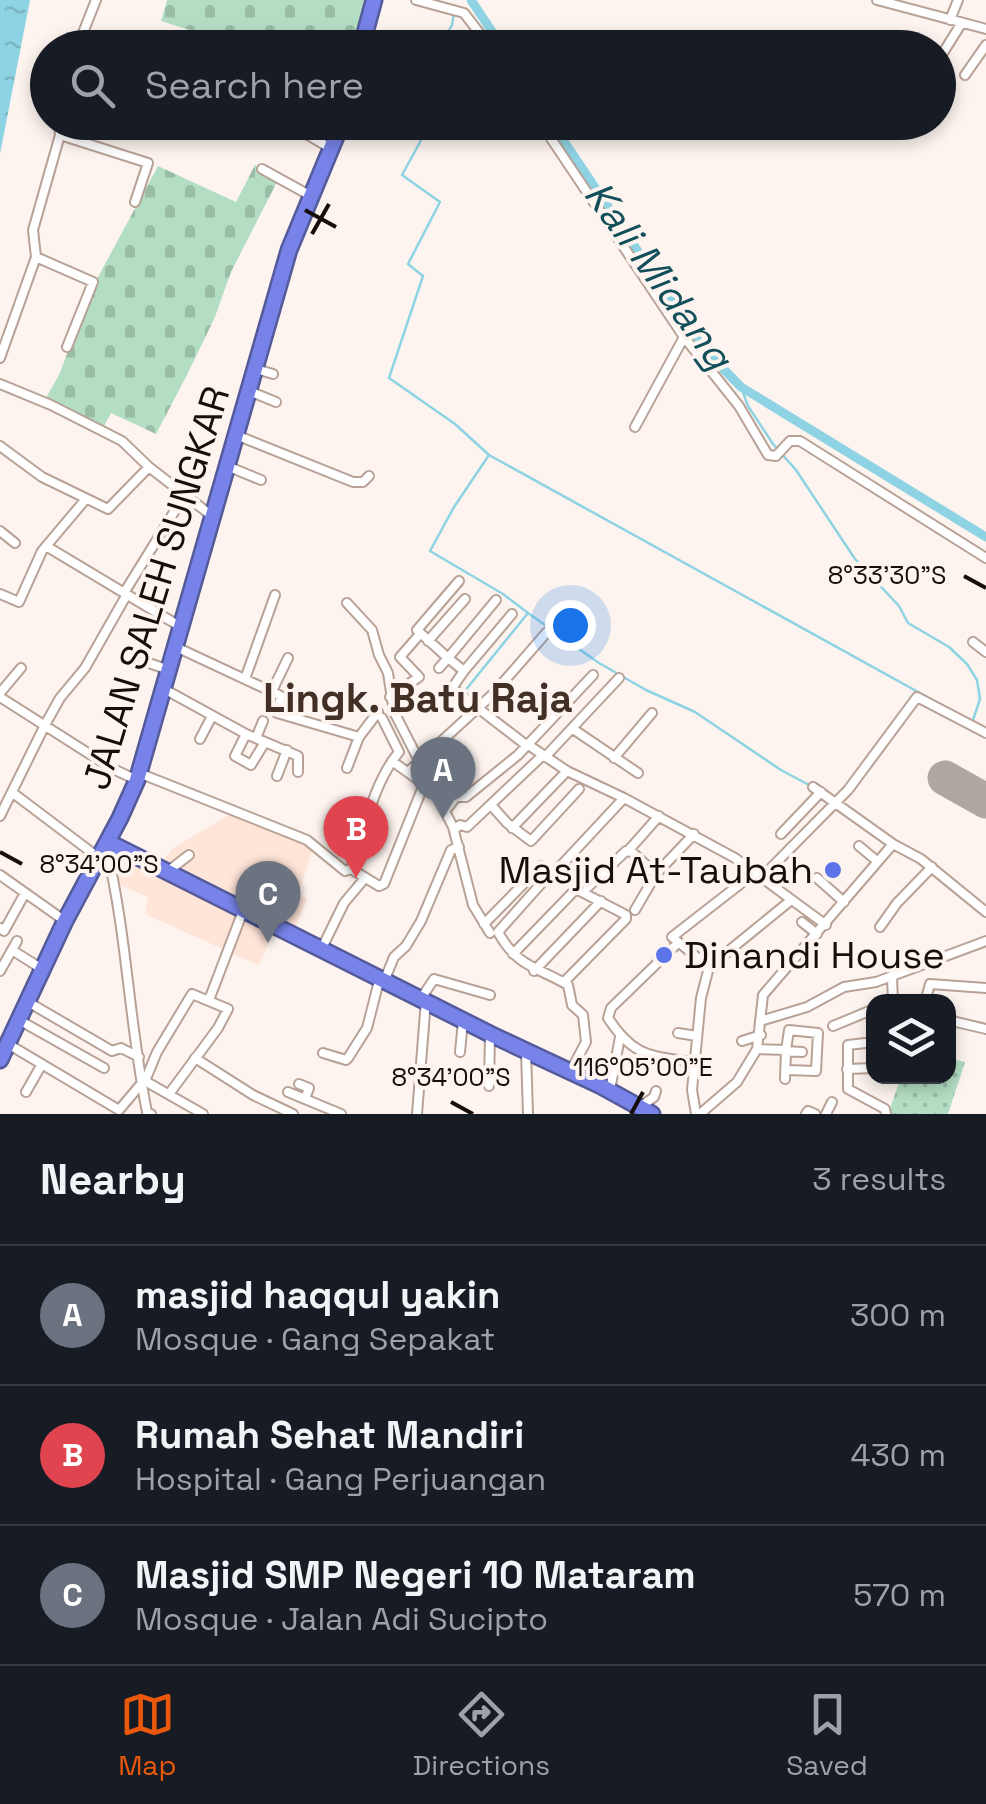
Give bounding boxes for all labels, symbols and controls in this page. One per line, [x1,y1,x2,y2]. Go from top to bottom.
search box [30,30,956,140]
icon: search [65,58,120,113]
text: Search here [145,61,364,109]
water label: Kali Midang [573,171,745,381]
street label: JALAN SALEH SUNGKAR [72,381,240,795]
text: 8°33'30"S [828,559,946,591]
your location [545,600,596,651]
district label: Lingk. Batu Raja [263,673,573,724]
pin: A [410,736,476,819]
pin: B [324,796,388,878]
place label: Masjid At-Taubah [499,846,813,894]
text: 8°34'00"S [39,848,159,880]
marker: Masjid At-Taubah [822,859,844,881]
pin: C [236,860,300,943]
place label: Dinandi House [684,931,945,979]
marker: Dinandi House [653,944,675,966]
map controls [866,994,956,1084]
button: layers [866,994,956,1084]
text: 116°05'00"E [573,1051,713,1083]
text: 8°34'00"S [391,1061,511,1093]
text: Nearby [40,1153,186,1206]
text: 3 results [812,1159,946,1199]
text: masjid haqqul yakin [135,1271,500,1319]
text: A [62,1295,83,1335]
text: 300 m [850,1295,946,1335]
text: Mosque · Gang Sepakat [135,1319,495,1359]
text: Rumah Sehat Mandiri [135,1411,524,1459]
text: B [62,1435,83,1475]
text: 430 m [850,1435,946,1475]
text: Hospital · Gang Perjuangan [135,1459,546,1499]
text: Masjid SMP Negeri 10 Mataram [135,1551,696,1599]
text: C [62,1575,83,1615]
text: 570 m [853,1575,946,1615]
text: Mosque · Jalan Adi Sucipto [135,1599,548,1639]
tab: Map [118,1687,176,1783]
tab: Directions [413,1687,550,1783]
tab: Saved [786,1687,868,1783]

